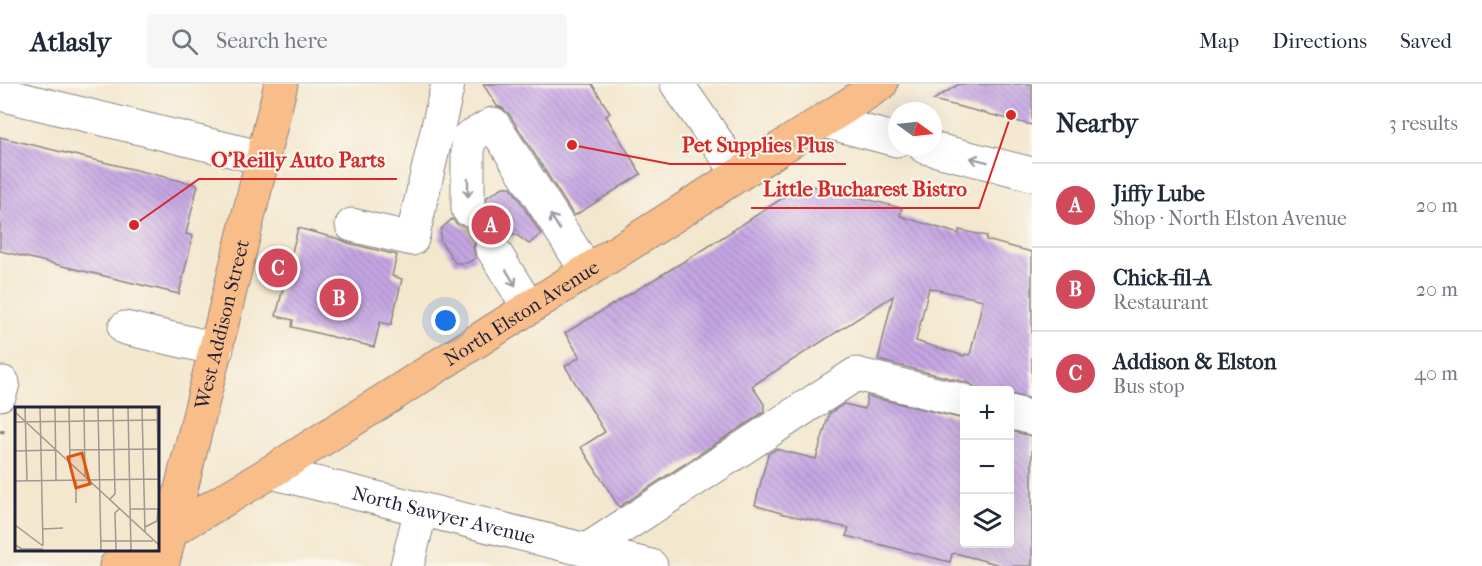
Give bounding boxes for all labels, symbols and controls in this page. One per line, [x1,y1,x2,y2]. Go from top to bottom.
search box [147,14,567,68]
text: Atlasly [30,25,111,58]
icon: search [168,25,201,58]
text: Search here [216,28,328,54]
text: Map [1199,29,1239,53]
text: Directions [1272,29,1367,53]
text: Saved [1400,29,1452,53]
north arrow [888,102,942,156]
text: Nearby [1056,108,1138,139]
text: 3 results [1389,112,1458,135]
callout: Pet Supplies Plus [670,125,846,164]
text: Pet Supplies Plus [682,133,834,157]
callout: O'Reilly Auto Parts [199,140,397,179]
text: O'Reilly Auto Parts [211,148,385,172]
one-way arrow [969,154,988,166]
callout: Little Bucharest Bistro [751,169,979,208]
text: Little Bucharest Bistro [763,177,967,201]
one-way arrow [462,178,474,198]
text: Jiffy Lube [1113,181,1205,207]
text: A [1069,194,1082,217]
text: 20 m [1416,194,1458,217]
pin: A [472,202,510,248]
text: Shop · North Elston Avenue [1113,207,1347,230]
one-way arrow [549,214,561,231]
street label: West Addison Street [189,237,254,412]
pin: C [258,246,298,291]
street label: North Elston Avenue [440,255,603,371]
text: Chick-fil-A [1113,265,1212,291]
one-way arrow [505,269,517,286]
pin: B [320,276,358,320]
text: B [1069,278,1082,301]
text: 20 m [1416,278,1458,301]
text: Restaurant [1113,291,1209,314]
your location [431,306,460,335]
text: Addison & Elston [1113,349,1276,375]
text: C [1069,362,1082,385]
text: 40 m [1414,362,1458,385]
text: Bus stop [1113,375,1185,398]
map controls [960,386,1014,548]
button: + [960,386,1014,440]
inset map [15,407,159,551]
button: − [960,440,1014,494]
street label: North Sawyer Avenue [350,481,538,548]
button: layers [960,494,1014,548]

